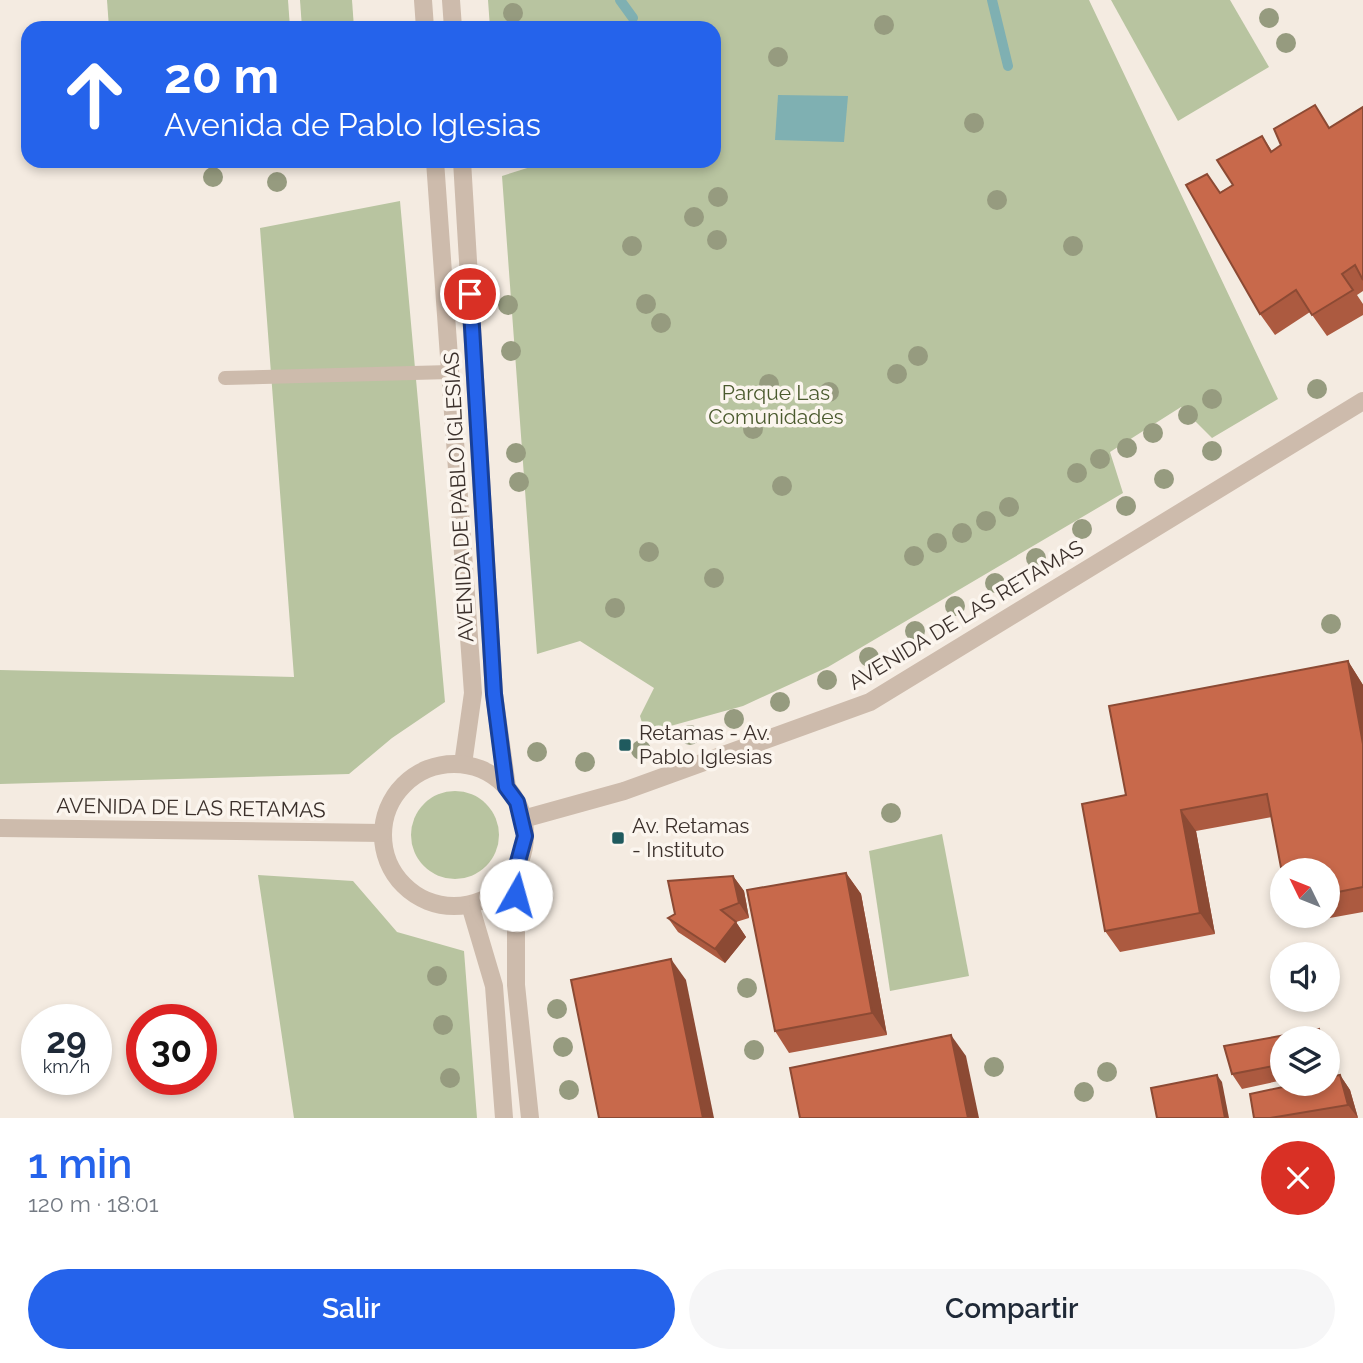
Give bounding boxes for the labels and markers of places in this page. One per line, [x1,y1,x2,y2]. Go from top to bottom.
pin [440,264,500,324]
place label: Retamas - Av. Pablo Iglesias [639,720,772,769]
marker: Retamas - Av. Pablo Iglesias [617,737,633,753]
place label: Av. Retamas - Instituto [632,813,750,862]
marker: Av. Retamas - Instituto [610,830,626,846]

